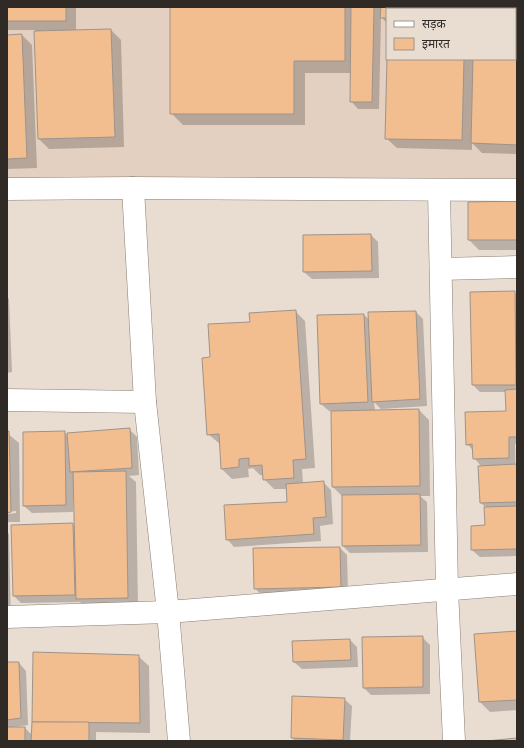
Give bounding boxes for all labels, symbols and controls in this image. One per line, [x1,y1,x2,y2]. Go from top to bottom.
legend [386,8,516,60]
text: सड़क [422,16,447,31]
text: इमारत [422,36,451,51]

